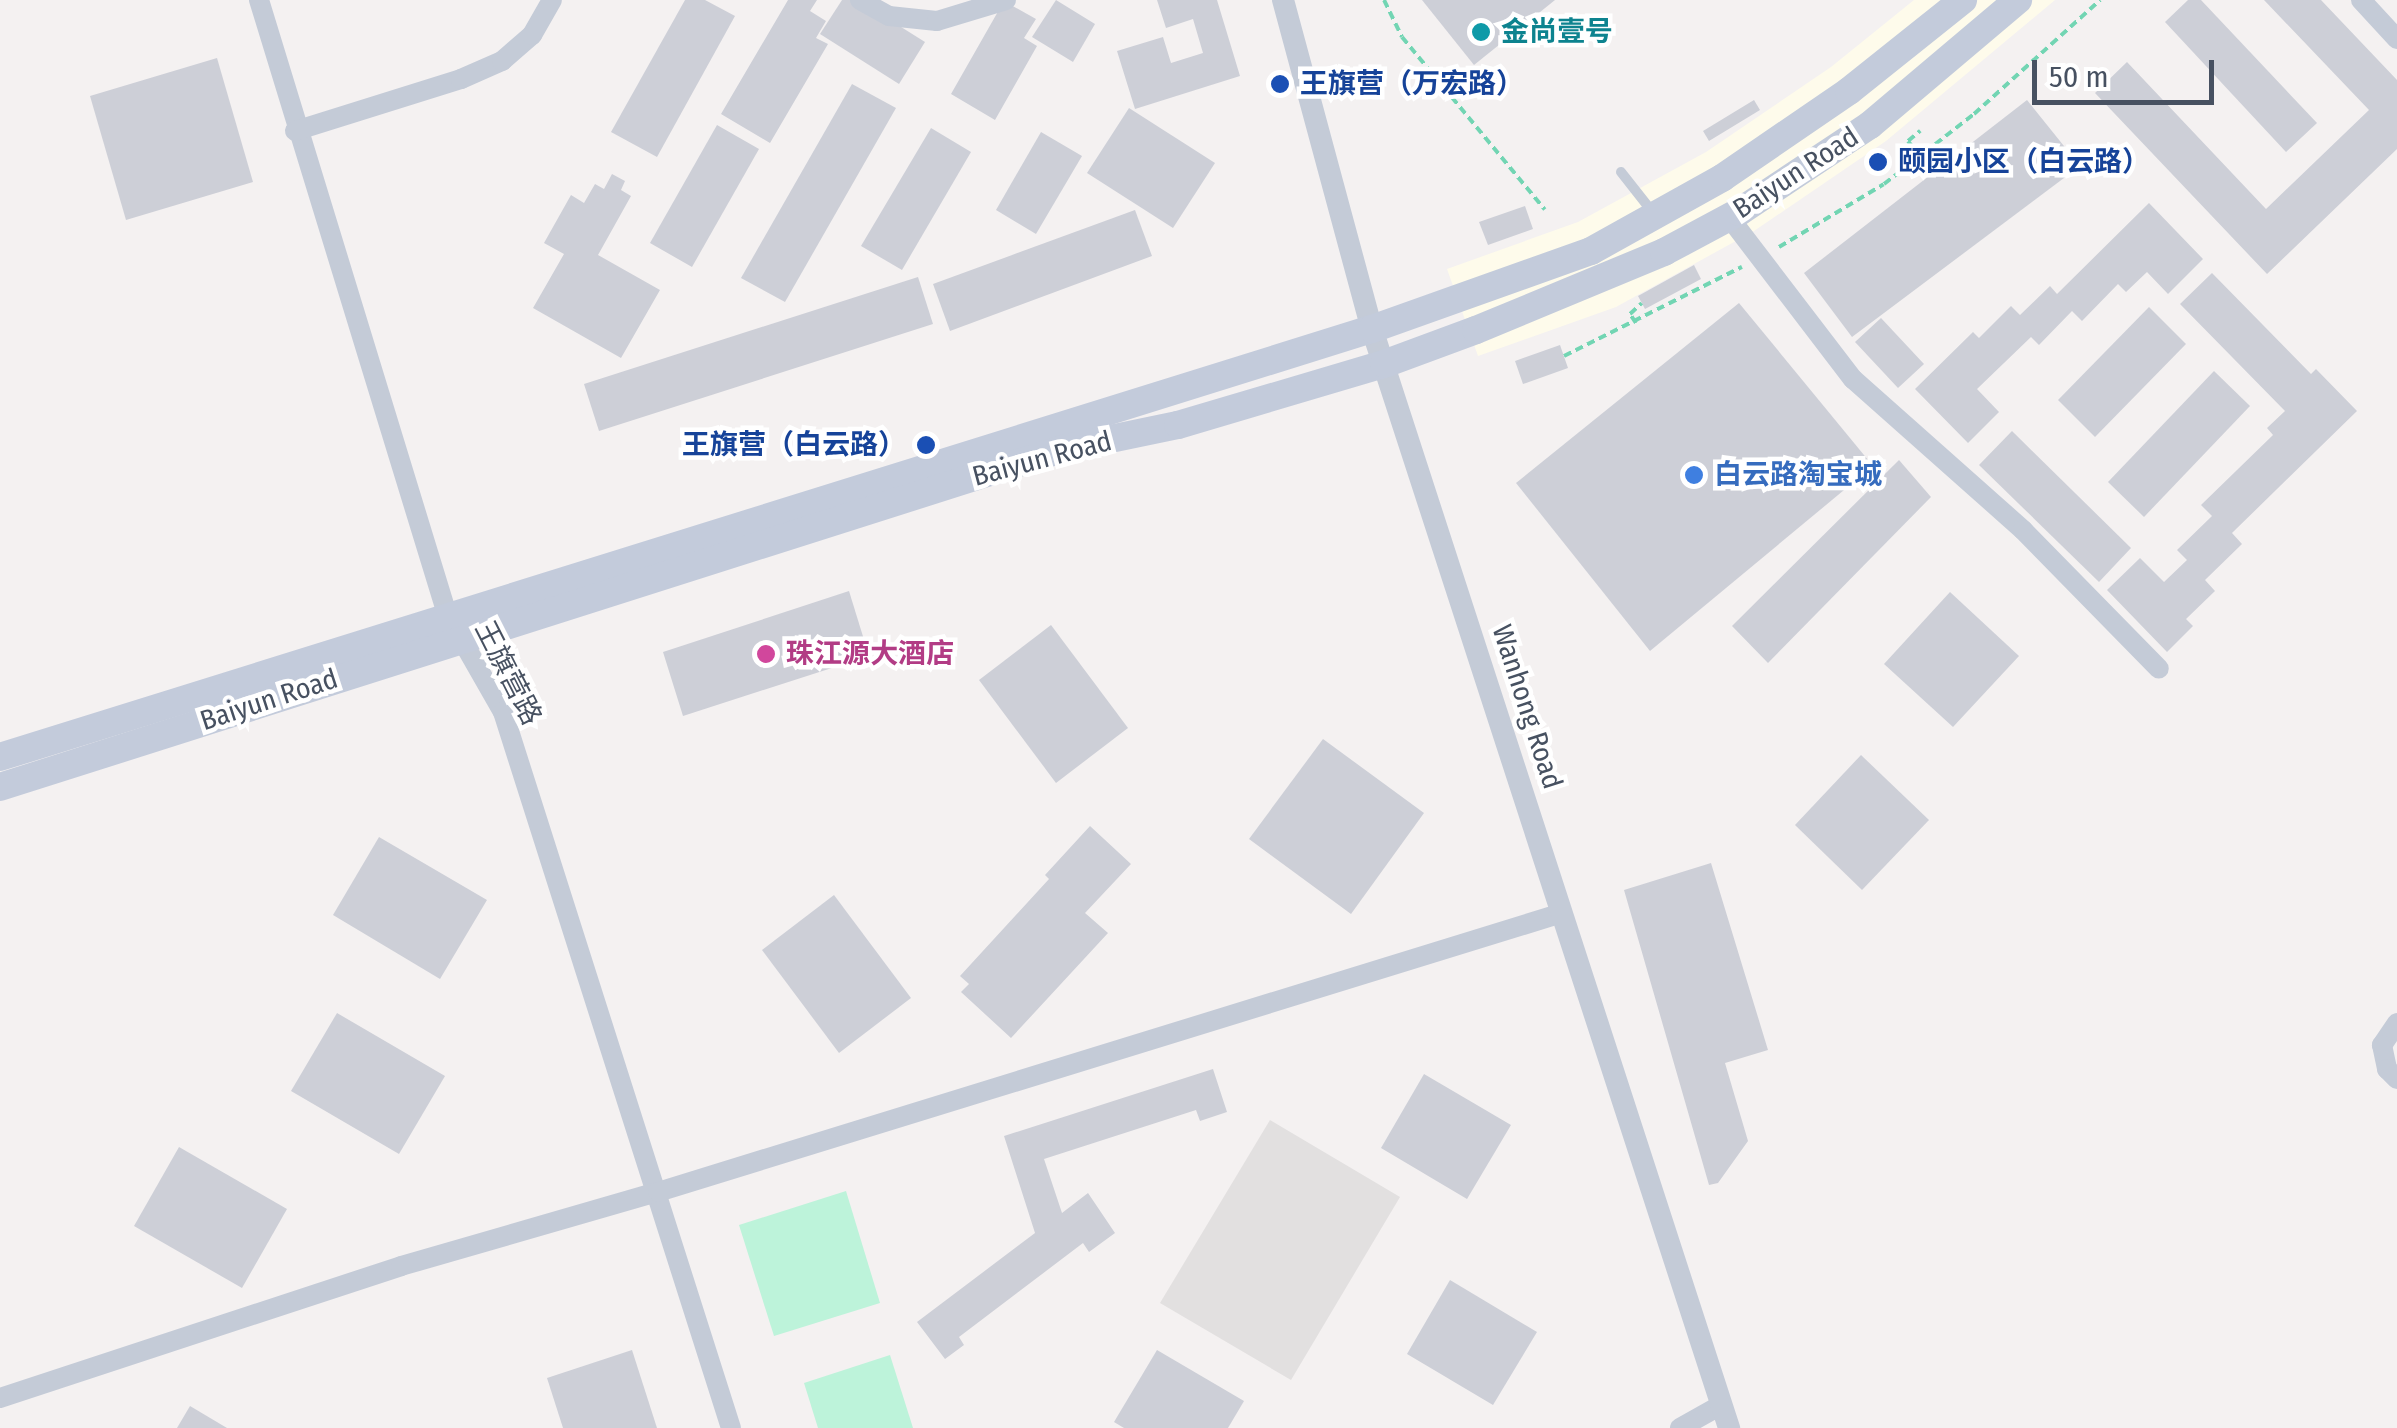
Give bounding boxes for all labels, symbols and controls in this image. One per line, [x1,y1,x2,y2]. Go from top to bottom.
place label: 金尚壹号 [1501,15,1613,49]
marker: 金尚壹号 [1470,21,1492,43]
scale bar [2037,40,2220,102]
text: 50 m [2049,59,2109,95]
place label: 王旗营（万宏路） [1300,67,1524,101]
marker: 王旗营（万宏路） [1269,73,1291,95]
street label: Baiyun Road [1727,120,1865,226]
place label: 颐园小区（白云路） [1898,145,2150,179]
marker: 颐园小区（白云路） [1867,151,1889,173]
street label: Baiyun Road [969,424,1115,494]
place label: 王旗营（白云路） [682,428,906,462]
marker: 王旗营（白云路） [915,434,937,456]
place label: 白云路淘宝城 [1714,458,1882,492]
marker: 白云路淘宝城 [1683,464,1705,486]
street label: 王旗营路 [468,615,548,731]
street label: Wanhong Road [1485,621,1569,793]
place label: 珠江源大酒店 [786,637,954,671]
marker: 珠江源大酒店 [755,643,777,665]
street label: Baiyun Road [196,662,342,738]

